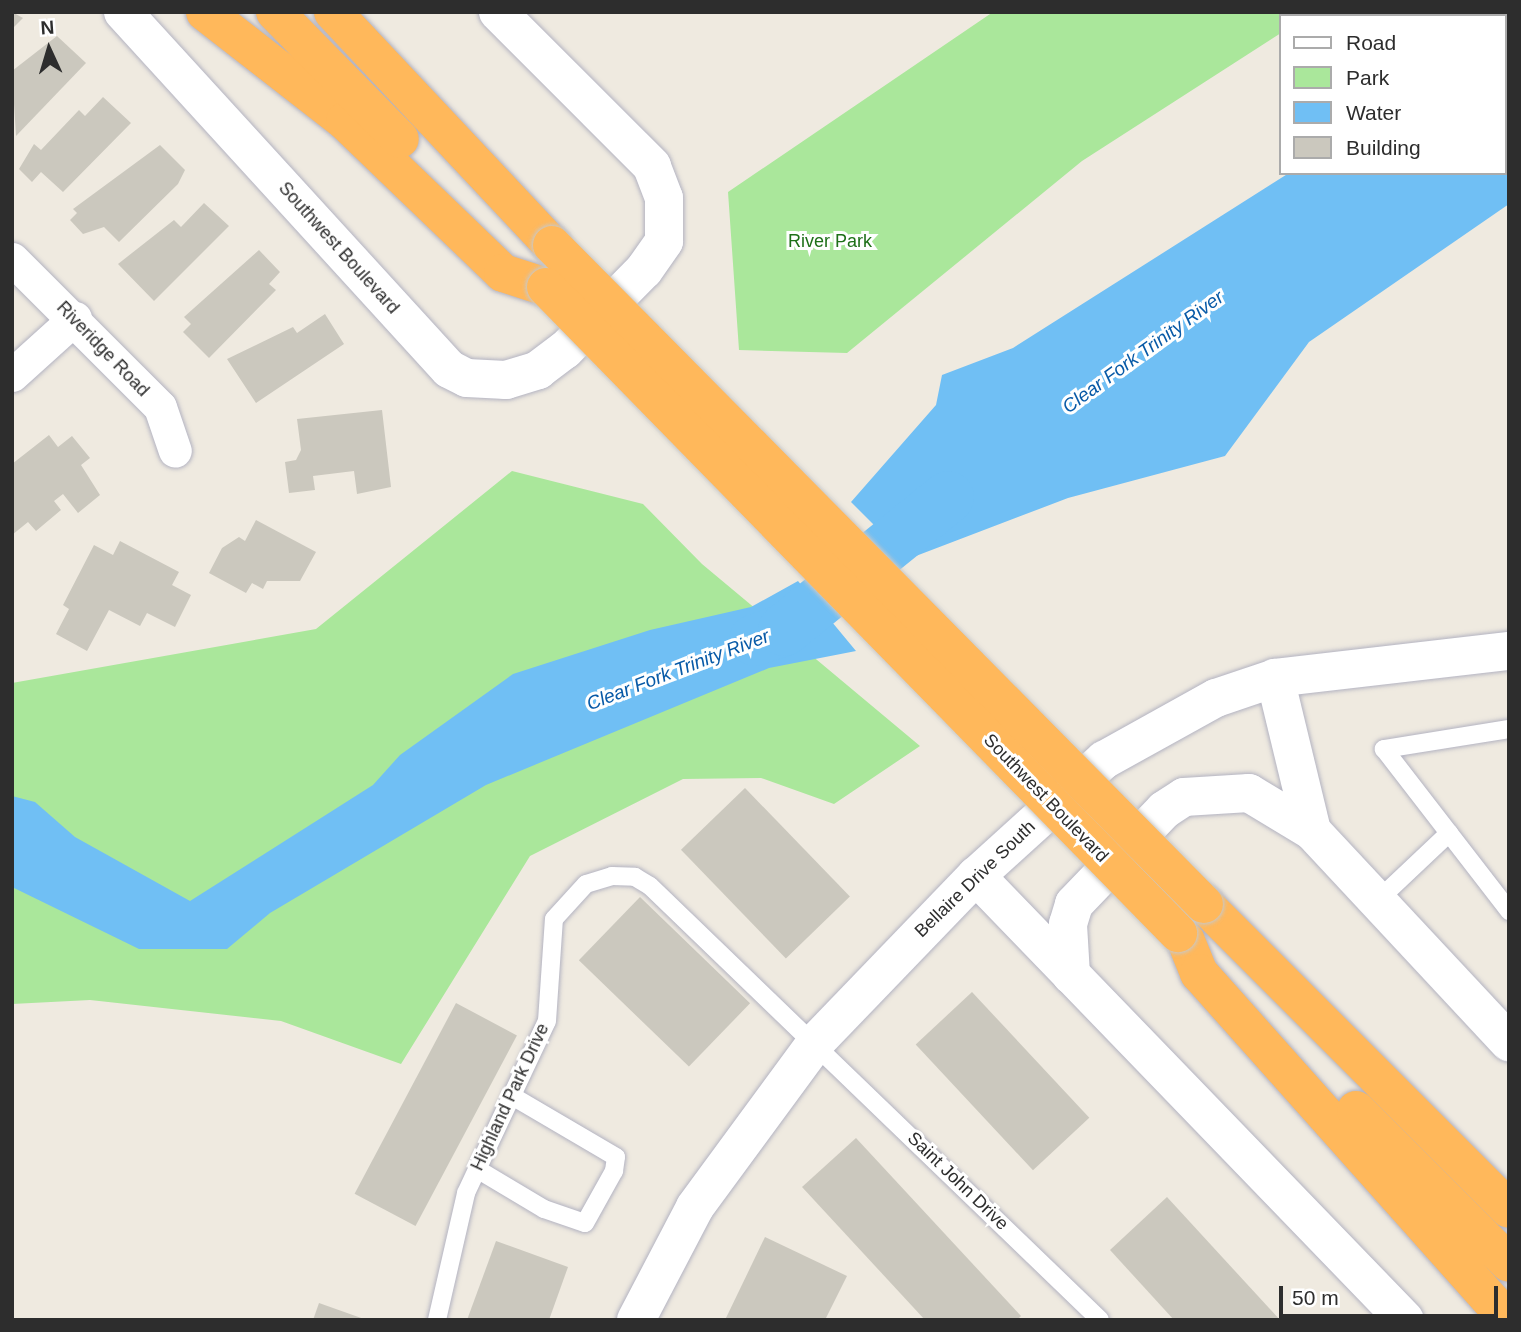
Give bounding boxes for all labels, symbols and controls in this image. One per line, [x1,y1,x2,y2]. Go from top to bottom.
north arrow [14,14,84,84]
legend [1280,14,1507,175]
text: N [40,17,55,39]
text: Road [1346,31,1396,54]
text: Park [1346,66,1389,89]
text: Water [1346,101,1401,124]
text: Building [1346,136,1421,159]
street label: Southwest Boulevard [274,178,404,318]
park label: River Park [788,230,872,252]
water label: Clear Fork Trinity River [1058,286,1228,418]
street label: Riveridge Road [52,297,154,401]
water label: Clear Fork Trinity River [583,625,773,715]
street label: Southwest Boulevard [979,729,1113,867]
street label: Bellaire Drive South [910,816,1040,942]
street label: Highland Park Drive [466,1020,554,1174]
street label: Saint John Drive [903,1127,1013,1235]
scale bar [1283,1272,1502,1316]
text: 50 m [1292,1286,1339,1309]

